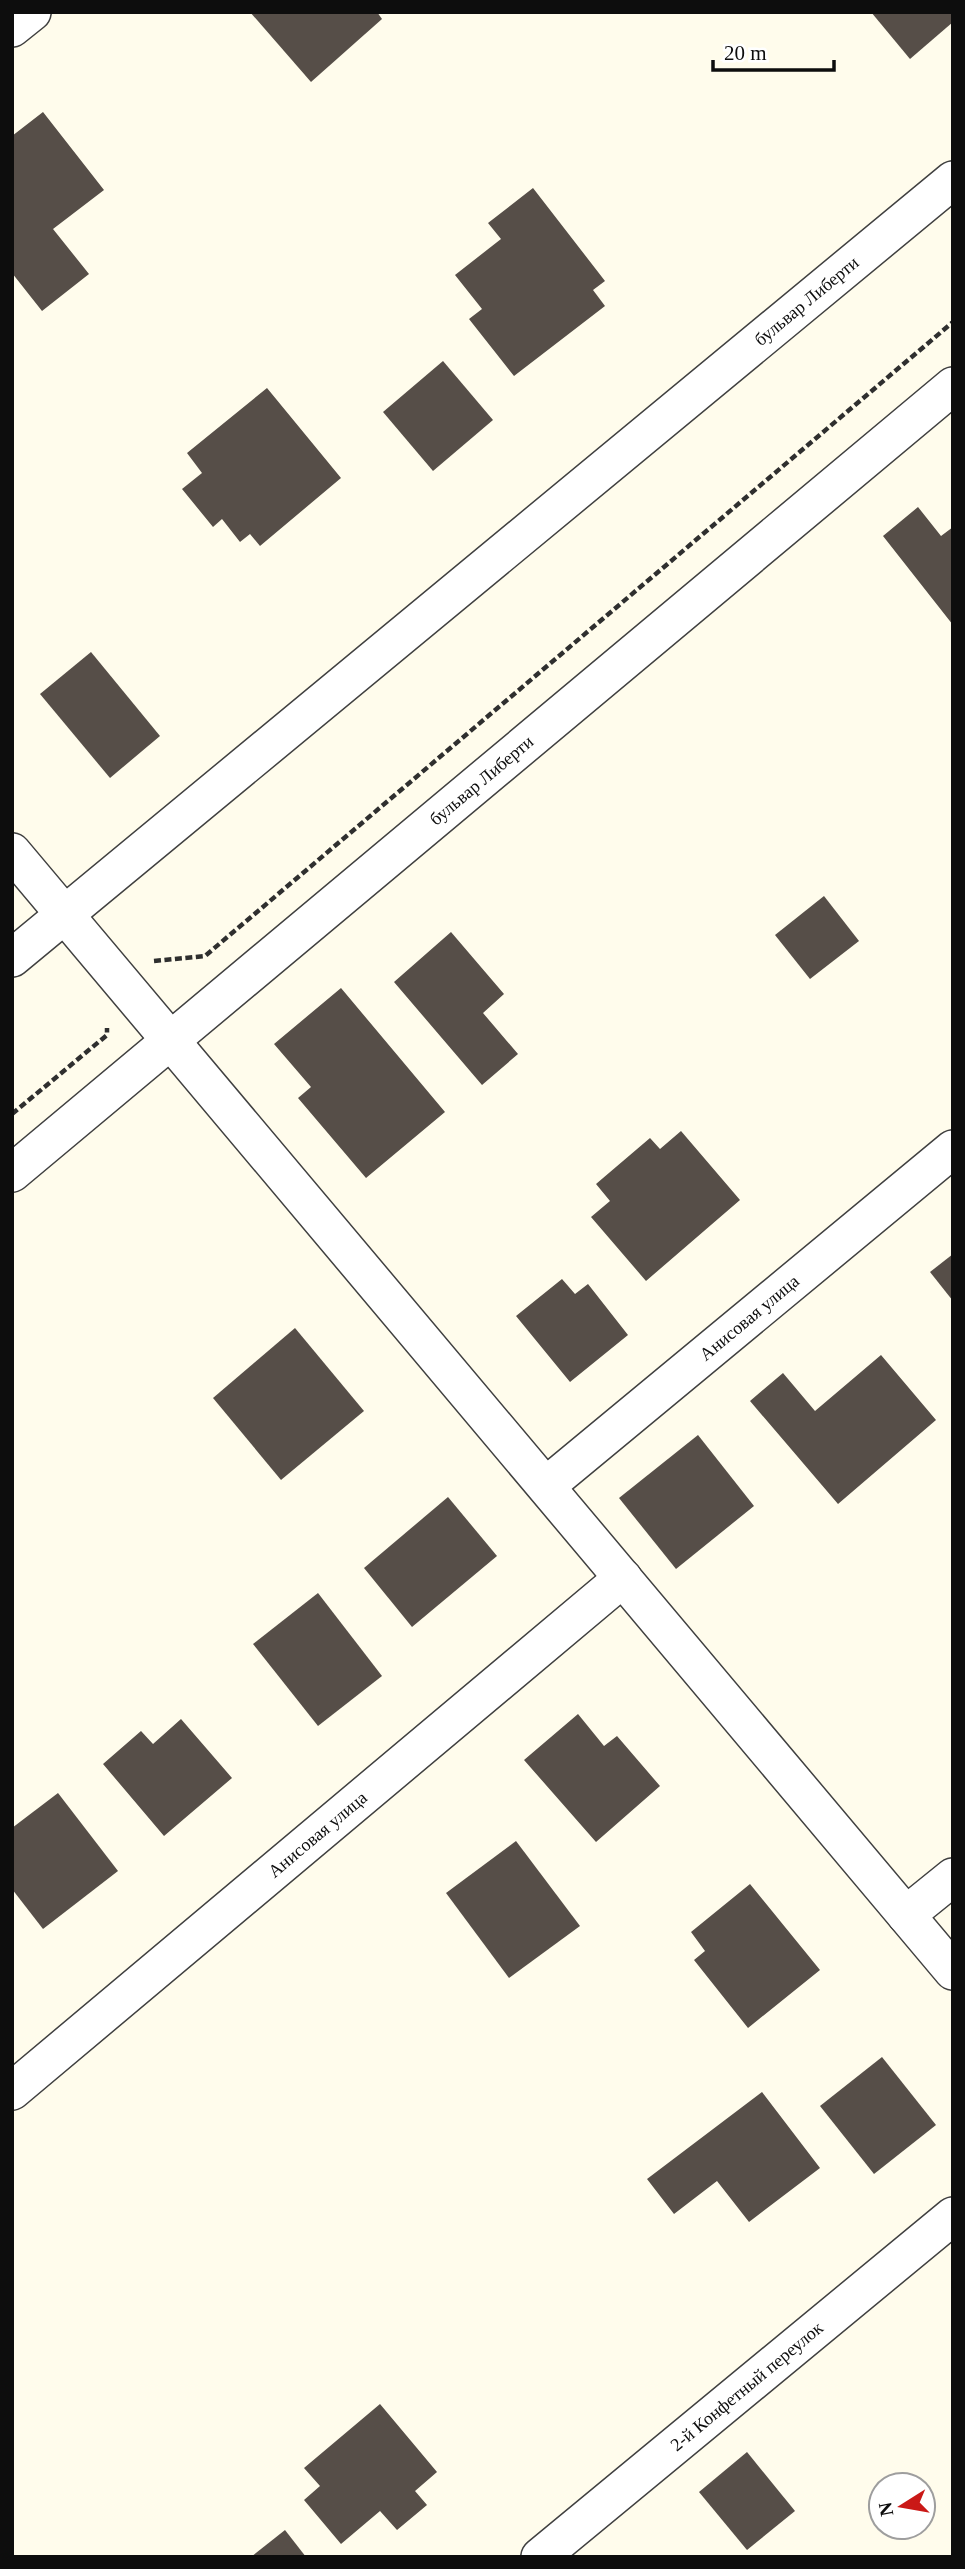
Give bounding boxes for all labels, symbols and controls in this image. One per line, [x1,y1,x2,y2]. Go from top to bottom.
scale bar [713,28,834,72]
text: 20 m [724,41,767,65]
street label: бульвар Либерти [751,252,863,350]
street label: бульвар Либерти [426,731,538,829]
street label: Анисовая улица [696,1271,803,1364]
street label: Анисовая улица [264,1787,371,1882]
street label: 2-й Конфетный переулок [666,2318,827,2455]
north arrow [867,2471,937,2541]
text: N [874,2500,897,2518]

